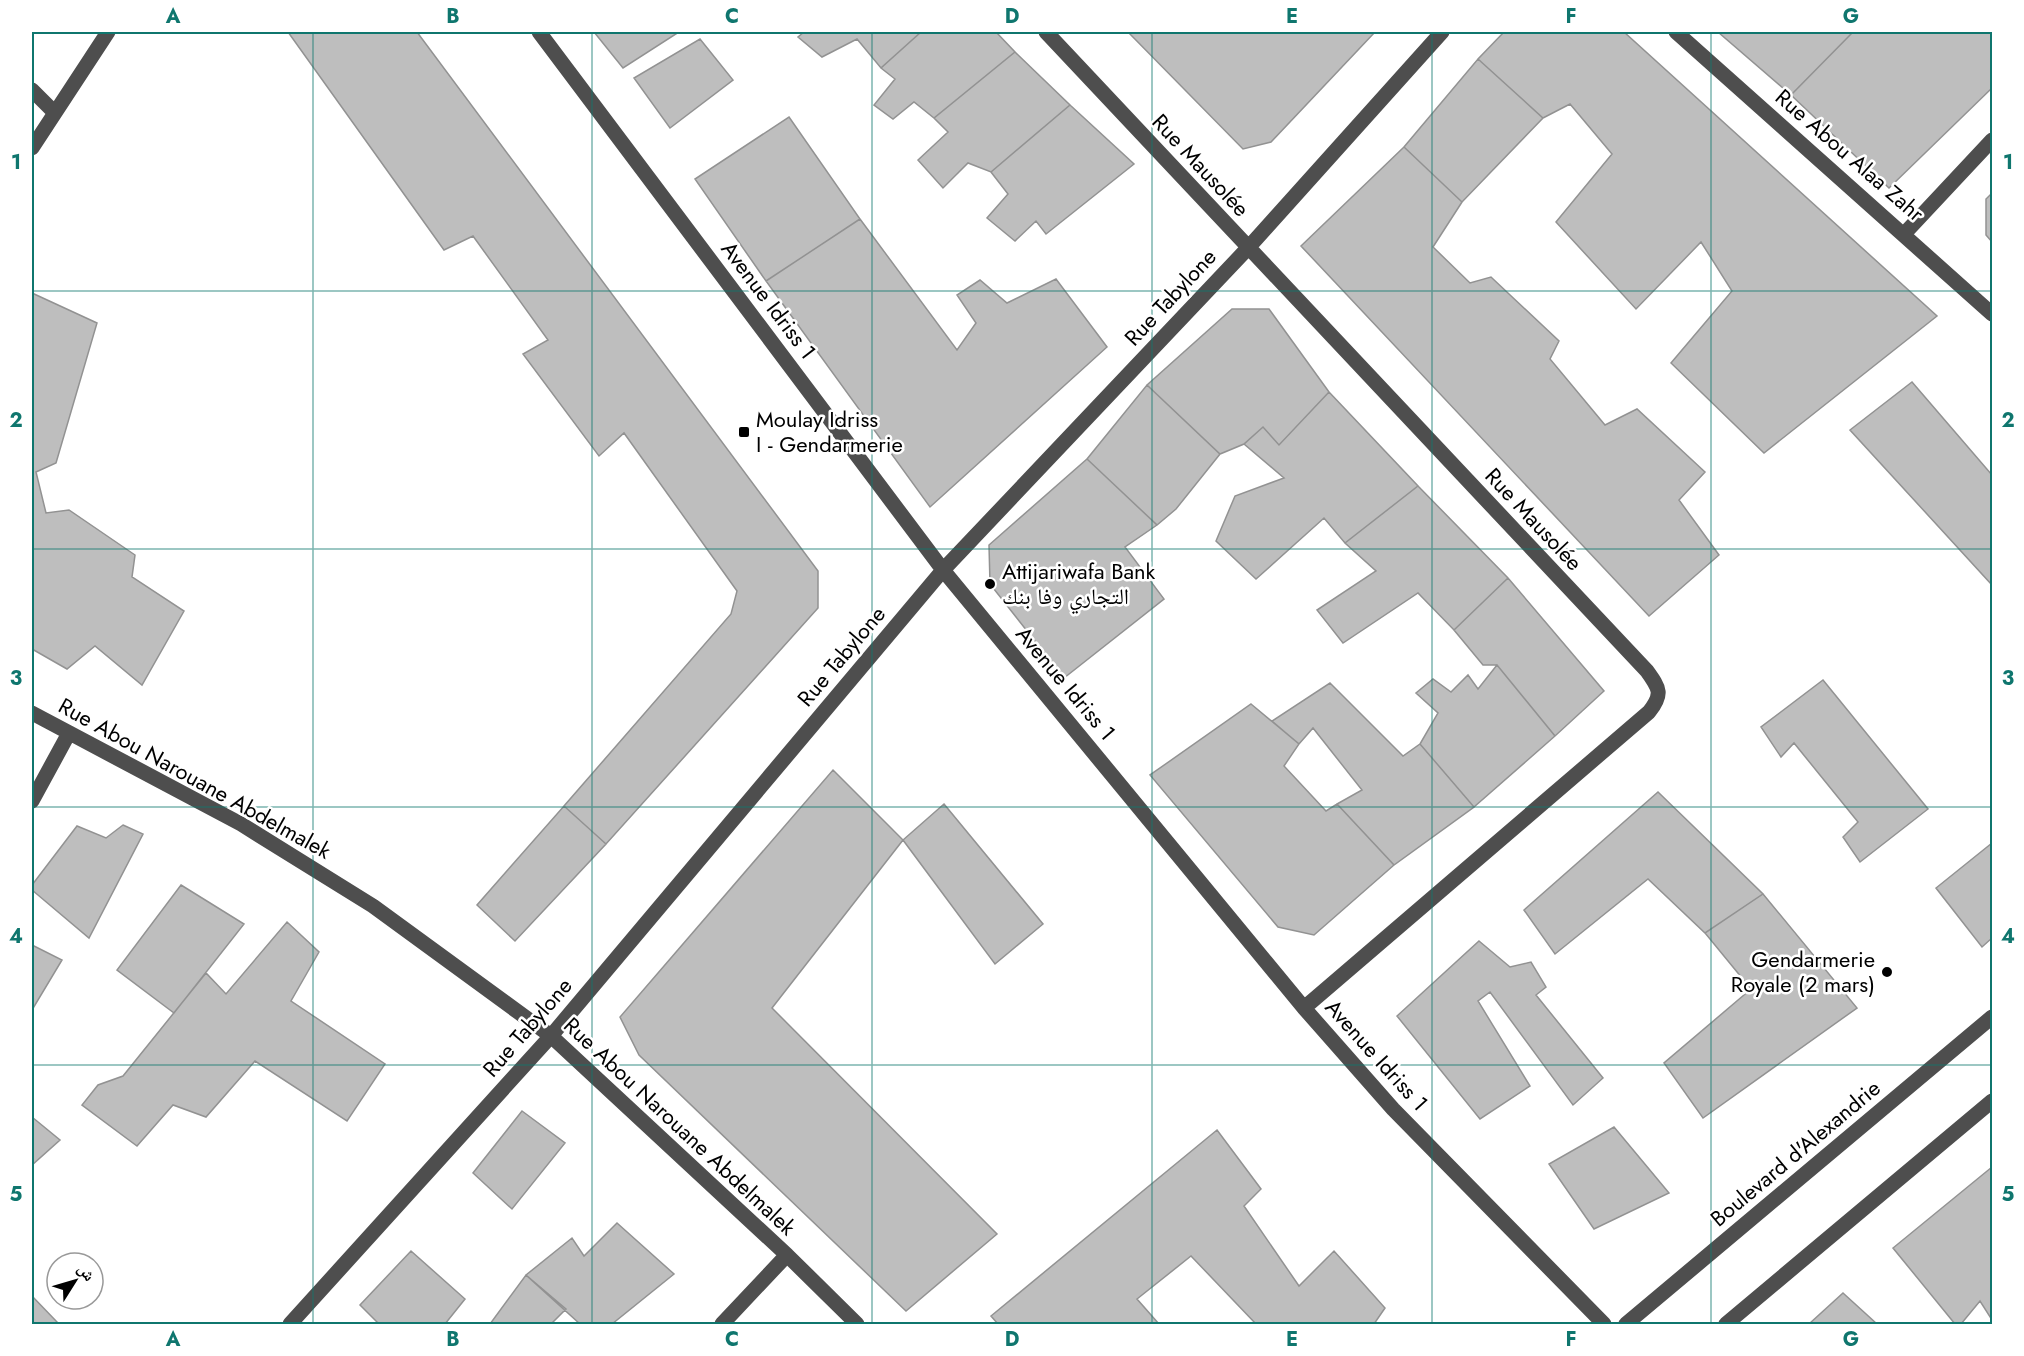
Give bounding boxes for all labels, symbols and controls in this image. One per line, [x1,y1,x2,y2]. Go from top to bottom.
text: A [165,2,181,31]
text: B [446,2,460,31]
text: C [725,2,739,31]
text: D [1005,2,1019,31]
text: E [1286,2,1298,31]
text: F [1565,2,1577,31]
text: G [1843,2,1859,31]
street label: Rue Abou Alaa Zahr [1769,81,1932,229]
street label: Rue Mausolée [1145,106,1257,224]
text: 1 [11,148,21,177]
text: 1 [2003,148,2013,177]
street label: Avenue Idriss 1 [714,234,824,366]
street label: Rue Tabylone [1117,241,1223,353]
place label: Moulay Idriss I - Gendarmerie [756,403,903,460]
text: 2 [9,406,23,435]
text: 2 [2001,406,2015,435]
marker: Moulay Idriss I - Gendarmerie [737,425,751,439]
street label: Rue Mausolée [1478,460,1590,578]
place label: Attijariwafa Bank التجاري وفا بنك [1002,555,1156,614]
marker: Attijariwafa Bank التجاري وفا بنك [983,577,997,591]
street label: Rue Tabylone [789,599,893,713]
street label: Avenue Idriss 1 [1009,619,1123,747]
text: 3 [10,664,22,693]
text: 3 [2002,664,2014,693]
street label: Rue Abou Narouane Abdelmalek [53,690,337,867]
text: 4 [9,922,23,951]
text: 4 [2001,922,2015,951]
place label: Gendarmerie Royale (2 mars) [1731,943,1875,1000]
marker: Gendarmerie Royale (2 mars) [1880,965,1894,979]
street label: Rue Tabylone [475,970,579,1084]
street label: Avenue Idriss 1 [1318,992,1436,1118]
street label: Rue Abou Narouane Abdelmalek [557,1010,804,1243]
street label: Boulevard d'Alexandrie [1703,1072,1887,1234]
text: 5 [10,1180,23,1209]
text: 5 [2002,1180,2015,1209]
north arrow [45,1251,105,1311]
text: ش [72,1259,101,1286]
text: A [165,1325,181,1354]
text: B [446,1325,460,1354]
text: C [725,1325,739,1354]
text: D [1005,1325,1019,1354]
text: E [1286,1325,1298,1354]
text: F [1565,1325,1577,1354]
text: G [1843,1325,1859,1354]

